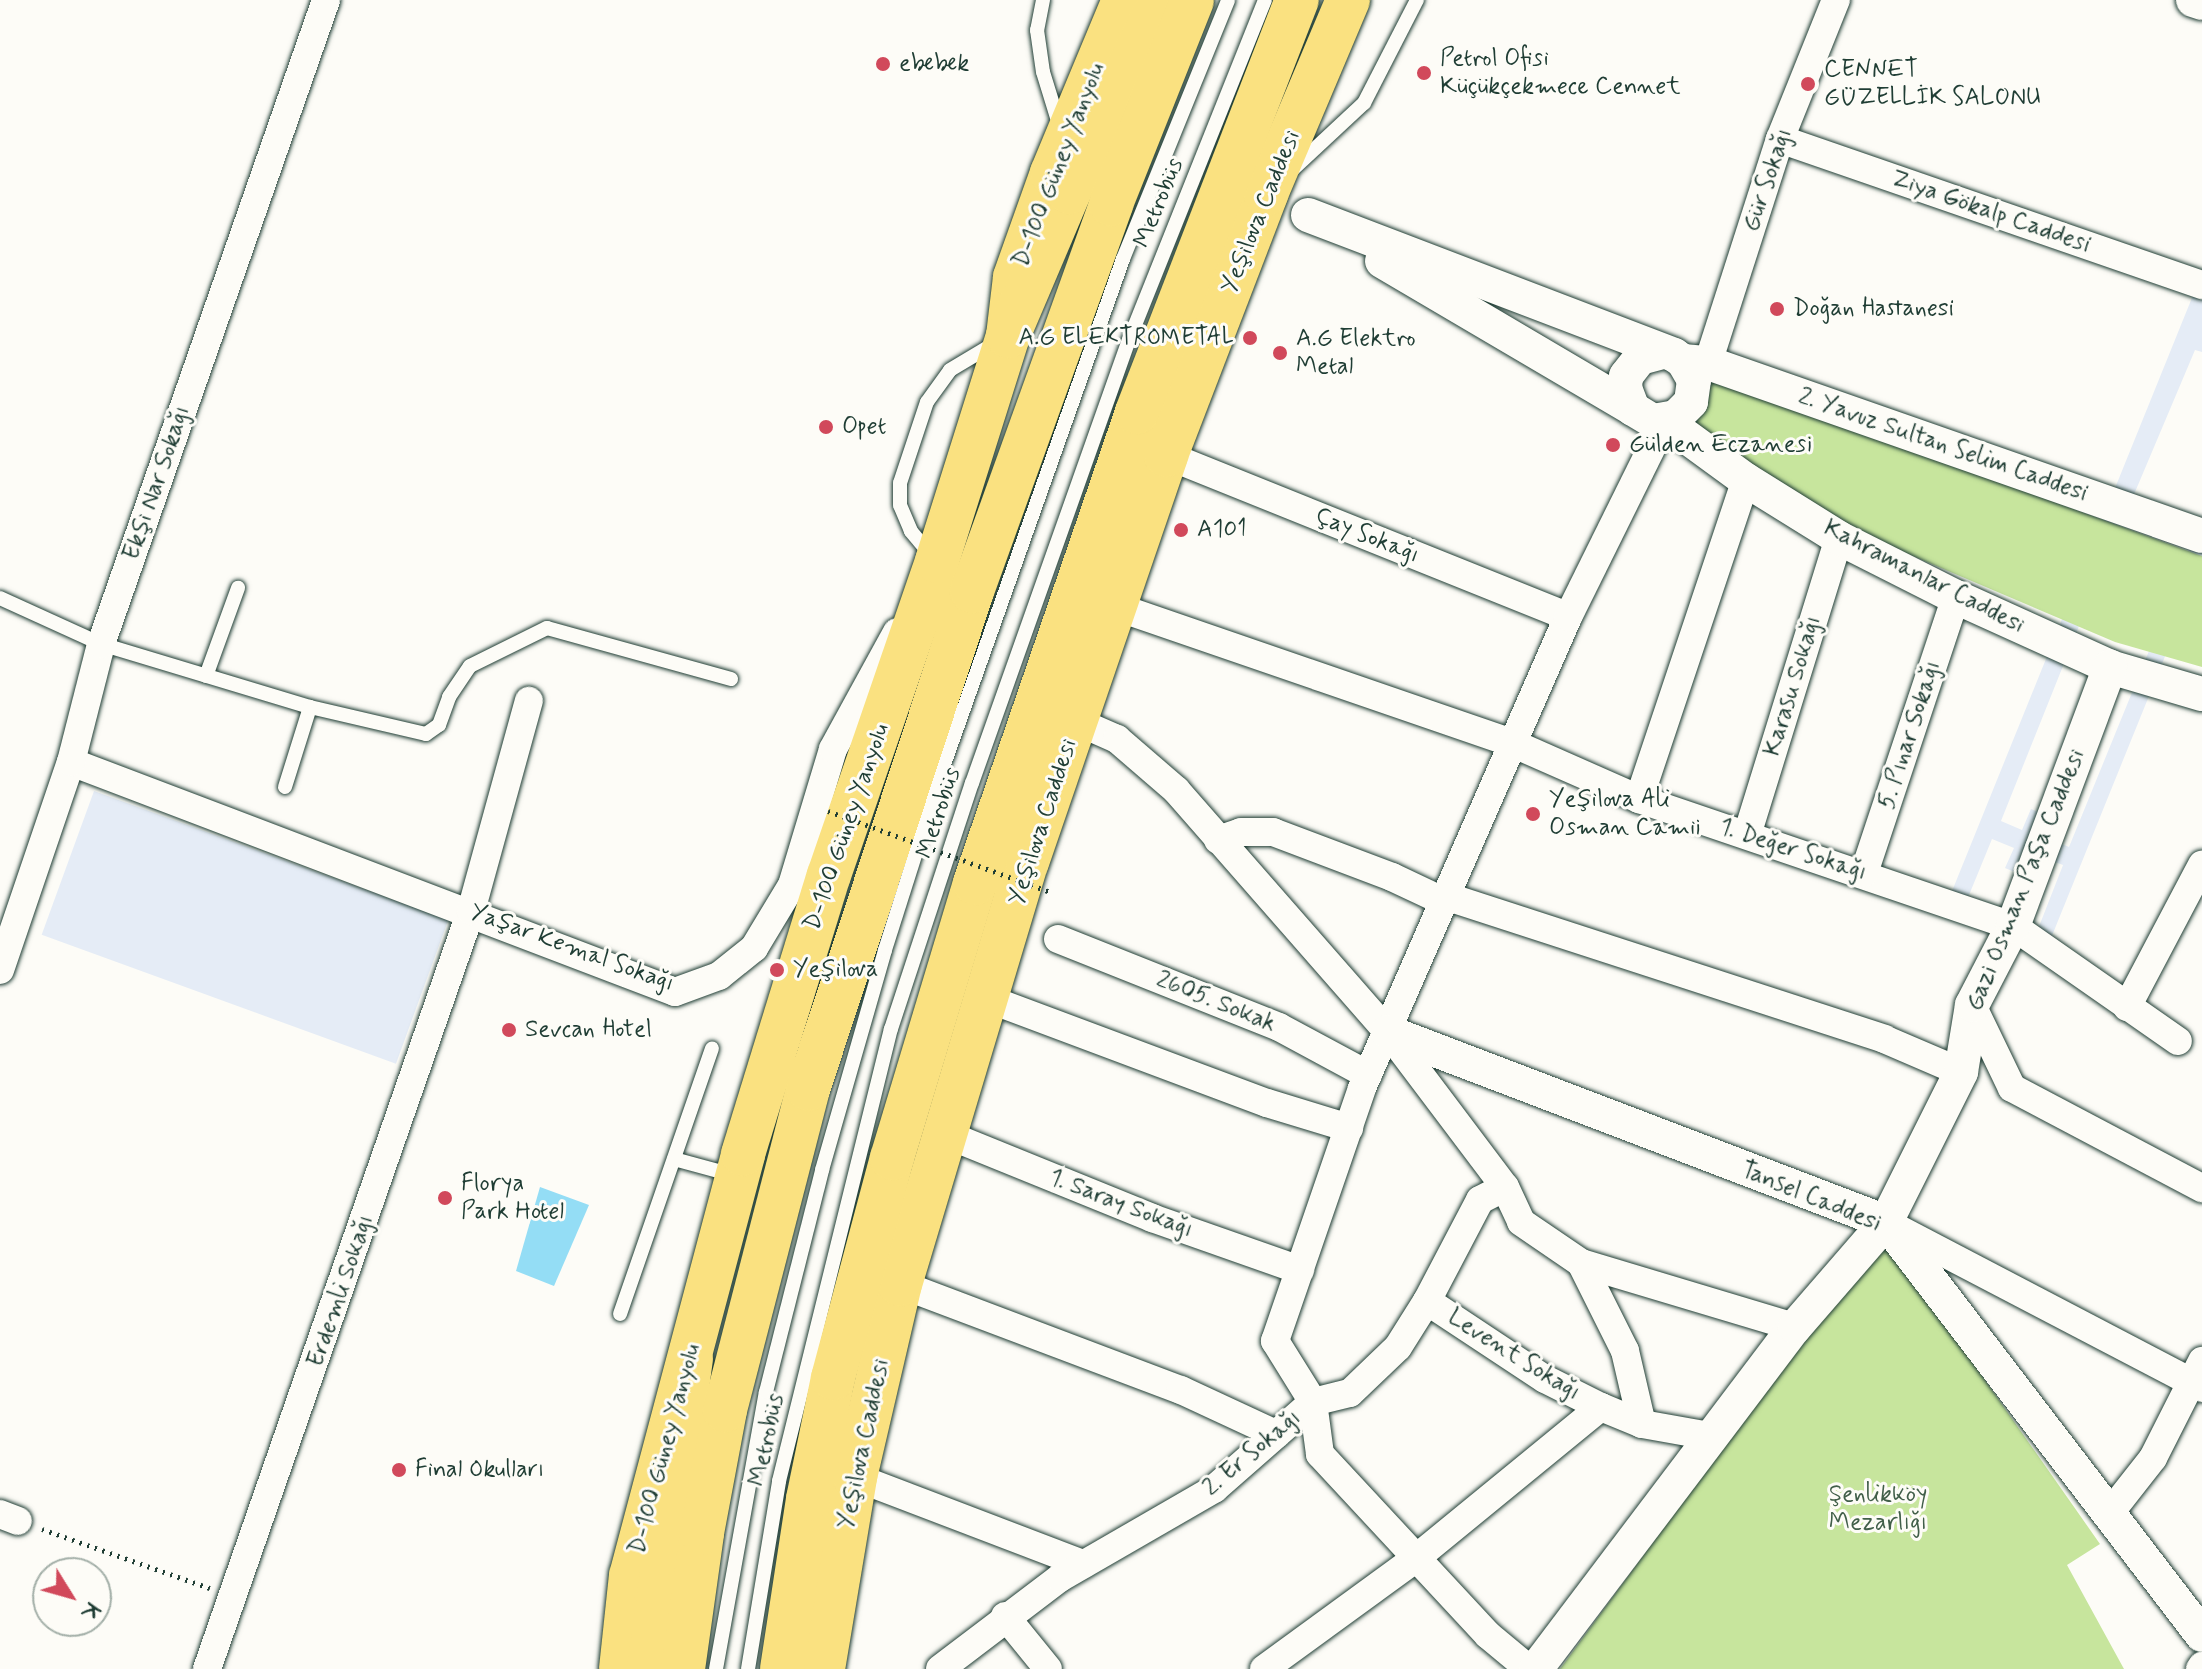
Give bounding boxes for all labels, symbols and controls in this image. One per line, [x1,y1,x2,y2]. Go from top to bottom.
place label: Petrol Ofisi Küçükçekmece Cennet [1440,45,1681,101]
place label: ebebek [899,50,969,78]
marker: ebebek [874,55,892,73]
street label: D-100 Güney Yanyolu [1006,56,1112,274]
place label: CENNET GÜZELLİK SALONU [1824,56,2040,112]
marker: Petrol Ofisi Küçükçekmece Cennet [1415,64,1433,82]
marker: CENNET GÜZELLİK SALONU [1799,75,1817,93]
street label: Gür Sokağı [1737,123,1799,237]
street label: Yeşilova Caddesi [1215,126,1307,298]
street label: Metrobüs [1128,154,1190,252]
street label: Ziya Gökalp Caddesi [1888,164,2094,260]
place label: Doğan Hastanesi [1793,295,1957,323]
marker: Doğan Hastanesi [1768,300,1786,318]
place label: A.G ELEKTROMETAL [1005,324,1234,352]
place label: A.G Elektro Metal [1296,325,1415,381]
marker: A.G ELEKTROMETAL [1241,329,1259,347]
marker: A.G Elektro Metal [1271,344,1289,362]
street label: 2. Yavuz Sultan Selim Caddesi [1793,381,2093,509]
street label: Ekşi Nar Sokağı [117,401,197,565]
place label: Opet [842,413,886,441]
marker: Opet [817,418,835,436]
place label: Gülden Eczanesi [1629,431,1806,459]
marker: Gülden Eczanesi [1604,436,1622,454]
street label: Çay Sokağı [1310,502,1424,570]
street label: Kahramanlar Caddesi [1817,513,2031,641]
place label: A101 [1197,516,1246,544]
marker: A101 [1172,521,1190,539]
street label: Karasu Sokağı [1758,612,1828,760]
street label: 5. Pınar Sokağı [1873,658,1947,812]
street label: D-100 Güney Yanyolu [797,717,897,937]
street label: Yeşilova Caddesi [1003,735,1083,909]
street label: Gazi Osman Paşa Caddesi [1960,745,2092,1015]
street label: Metrobüs [911,764,967,862]
place label: Yeşilova Ali Osman Camii [1549,786,1699,842]
marker: Yeşilova Ali Osman Camii [1524,805,1542,823]
street label: 1. Değer Sokağı [1715,813,1871,887]
street label: Yaşar Kemal Sokağı [467,898,677,998]
place label: Yeşilova [793,956,878,984]
marker: Yeşilova [768,961,786,979]
street label: 2605. Sokak [1152,965,1280,1039]
place label: Sevcan Hotel [525,1016,650,1044]
marker: Sevcan Hotel [500,1021,518,1039]
street label: Tansel Caddesi [1736,1155,1886,1239]
street label: 1. Saray Sokağı [1045,1163,1197,1245]
place label: Florya Park Hotel [461,1170,564,1226]
marker: Florya Park Hotel [436,1189,454,1207]
street label: Erdemli Sokağı [302,1211,380,1371]
street label: Levent Sokağı [1441,1302,1587,1408]
street label: D-100 Güney Yanyolu [622,1337,708,1561]
street label: Yeşilova Caddesi [832,1356,896,1532]
street label: Metrobüs [743,1391,791,1489]
street label: 2. Er Sokağı [1197,1404,1307,1502]
place label: Final Okulları [415,1456,547,1484]
marker: Final Okulları [390,1461,408,1479]
park label: Şenlikköy Mezarlığı [1829,1481,1927,1537]
north arrow [32,1557,112,1637]
text: K [74,1596,105,1625]

